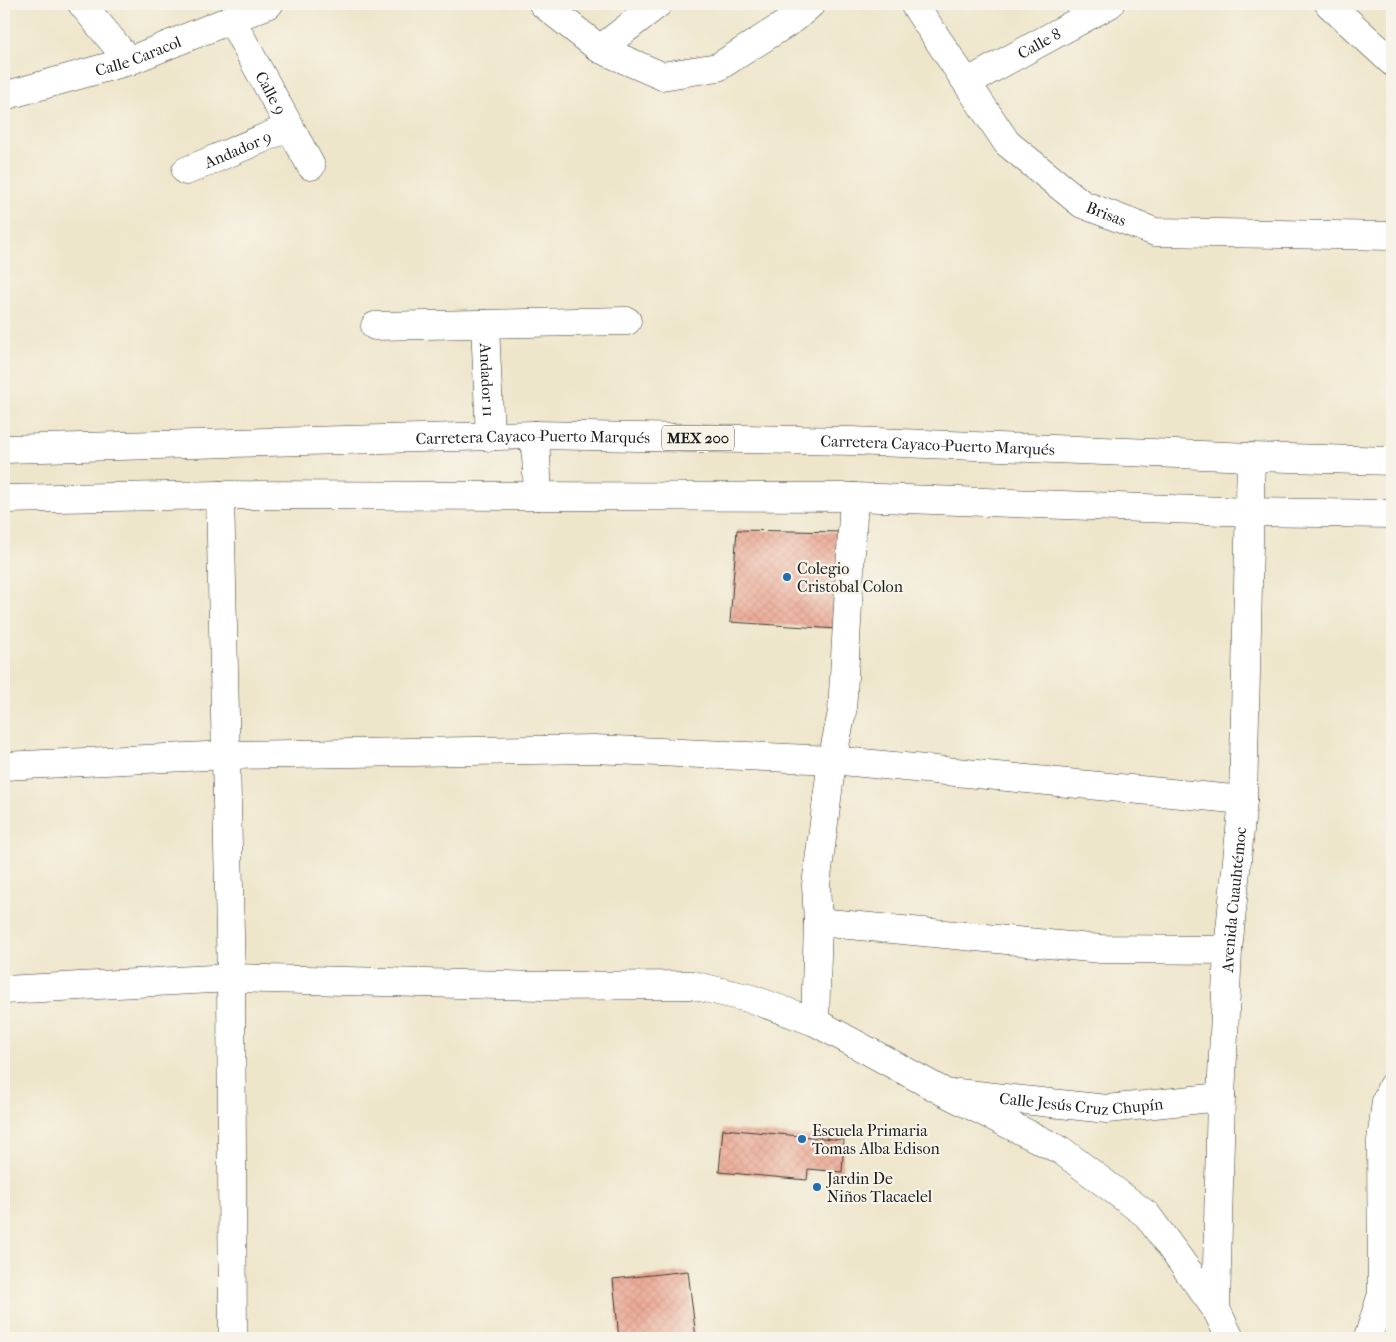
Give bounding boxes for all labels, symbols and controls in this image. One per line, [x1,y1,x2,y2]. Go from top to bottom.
street label: Calle 8 [1014,24,1064,63]
street label: Calle Caracol [93,32,185,80]
street label: Calle 9 [251,68,290,118]
street label: Andador 9 [200,127,274,173]
street label: Brisas [1084,198,1129,230]
street label: Andador 11 [476,342,498,417]
street label: Carretera Cayaco-Puerto Marqués [415,426,650,448]
road number: MEX 200 [662,426,734,450]
street label: Carretera Cayaco-Puerto Marqués [820,431,1055,459]
place label: Colegio Cristobal Colon [797,559,904,596]
marker: Colegio Cristobal Colon [781,571,793,583]
street label: Avenida Cuauhtémoc [1218,826,1250,974]
street label: Calle Jesús Cruz Chupín [998,1089,1165,1119]
place label: Escuela Primaria Tomas Alba Edison [812,1121,940,1158]
marker: Escuela Primaria Tomas Alba Edison [796,1133,808,1145]
place label: Jardin De Niños Tlacaelel [825,1169,933,1206]
marker: Jardin De Niños Tlacaelel [811,1181,823,1193]

